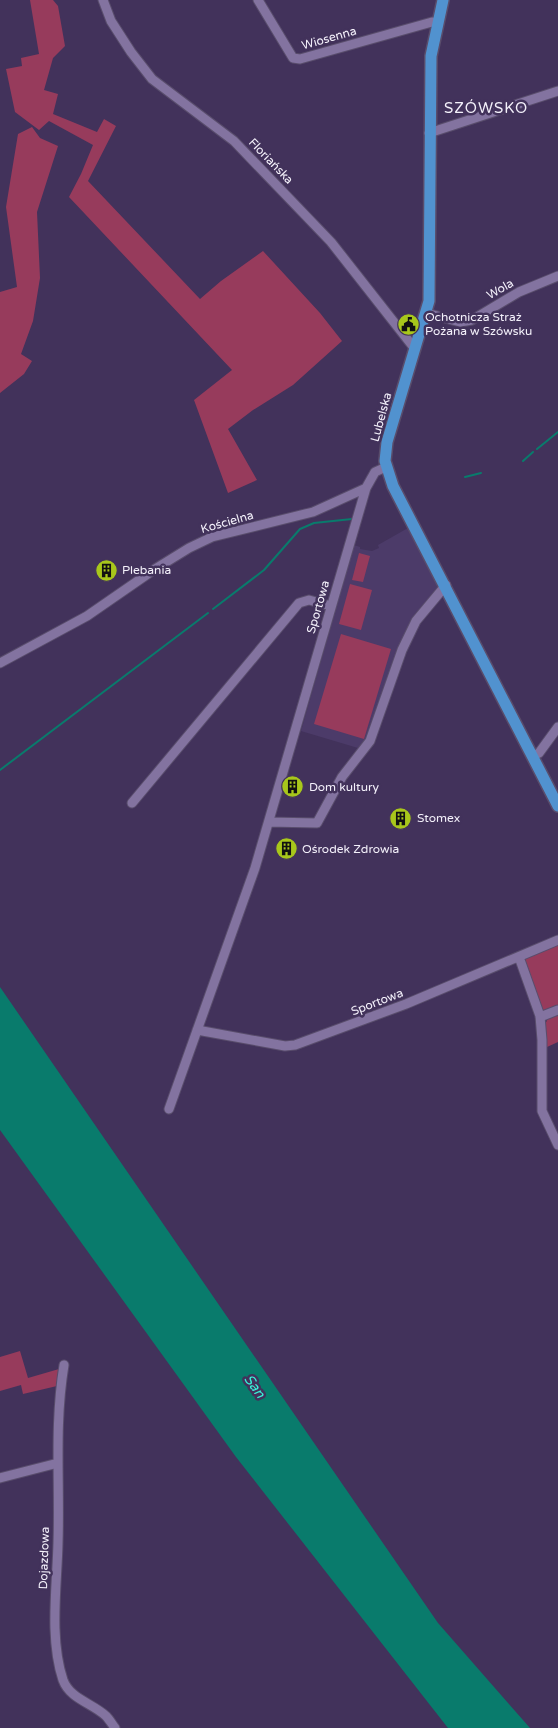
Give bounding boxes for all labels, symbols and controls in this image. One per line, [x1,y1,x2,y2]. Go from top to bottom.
street label: Wiosenna [300,24,358,52]
district label: SZÓWSKO [444,99,528,117]
street label: Floriańska [246,135,296,187]
street label: Wola [484,276,516,302]
place label: Ochotnicza Straż Pożana w Szówsku [425,310,532,338]
public building icon: Ochotnicza Straż Pożana w Szówsku [397,312,421,336]
street label: Lubelska [368,391,394,443]
street label: Kościelna [199,508,255,536]
building icon: Plebania [94,558,118,582]
place label: Plebania [122,563,171,577]
street label: Sportowa [304,579,332,635]
building icon: Dom kultury [281,775,305,799]
place label: Dom kultury [309,780,380,794]
building icon: Stomex [389,806,413,830]
place label: Stomex [417,811,460,825]
building icon: Ośrodek Zdrowia [274,837,298,861]
place label: Ośrodek Zdrowia [302,842,399,856]
street label: Sportowa [349,986,405,1018]
water label: San [240,1371,269,1402]
street label: Dojazdowa [36,1526,52,1590]

